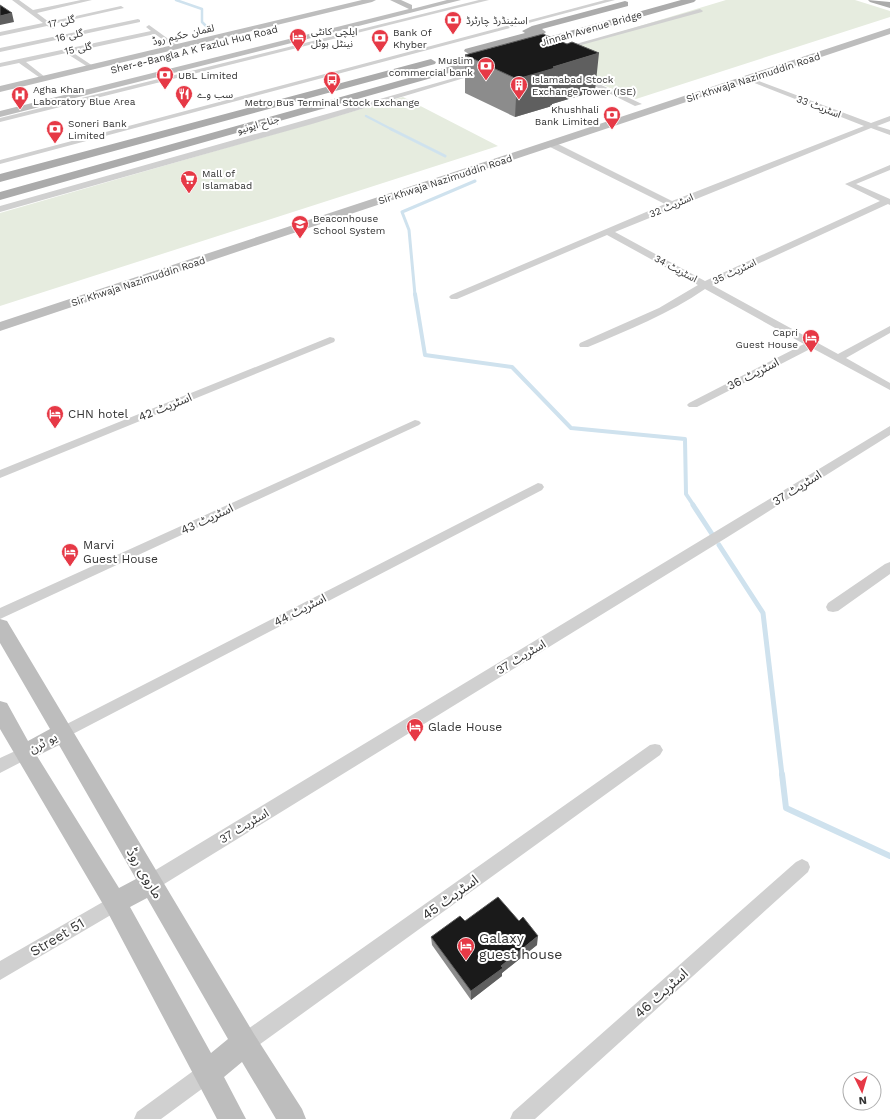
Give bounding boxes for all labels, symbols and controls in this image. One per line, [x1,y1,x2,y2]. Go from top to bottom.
street label: Jinnah Avenue Bridge [539,9,643,48]
bank icon: اسٹینڈرڈ چارٹرڈ [443,10,463,35]
street label: گلی 17 [47,13,77,30]
place label: اسٹینڈرڈ چارٹرڈ [466,15,528,27]
street label: لقمان حکیم روڈ [151,22,216,49]
street label: Sher-e-Bangla A K Fazlul Huq Road [109,23,279,76]
place label: ایلچی کانٹی نینٹل ہوٹل [311,26,357,50]
street label: گلی 16 [54,27,85,44]
hotel icon: ایلچی کانٹی نینٹل ہوٹل [288,27,308,52]
place label: Bank Of Khyber [393,27,432,50]
bank icon: Bank Of Khyber [370,28,390,53]
street label: گلی 15 [63,40,94,57]
street label: Sir Khwaja Nazimuddin Road [685,51,822,104]
place label: Muslim commercial bank [389,55,473,78]
bank icon: Muslim commercial bank [476,56,496,81]
bank icon: UBL Limited [155,65,175,90]
place label: UBL Limited [178,70,238,81]
bus stop icon: Metro Bus Terminal Stock Exchange [322,70,342,95]
place label: Islamabad Stock Exchange Tower (ISE) [532,74,636,97]
building icon: Islamabad Stock Exchange Tower (ISE) [509,75,529,100]
place label: Agha Khan Laboratory Blue Area [33,84,136,107]
restaurant icon: سب وے [174,84,194,109]
hospital icon: Agha Khan Laboratory Blue Area [10,85,30,110]
place label: سب وے [197,89,233,101]
street label: اسٹریٹ 33 [795,93,843,121]
place label: Metro Bus Terminal Stock Exchange [245,97,420,108]
place label: Khushhali Bank Limited [535,104,599,127]
bank icon: Khushhali Bank Limited [602,105,622,130]
street label: جناح ایونیو [236,113,281,138]
place label: Soneri Bank Limited [68,118,127,141]
bank icon: Soneri Bank Limited [45,119,65,144]
street label: Sir Khwaja Nazimuddin Road [377,153,514,206]
place label: Mall of Islamabad [202,168,252,191]
supermarket icon: Mall of Islamabad [179,169,199,194]
street label: اسٹریٹ 32 [648,191,695,221]
place label: Beaconhouse School System [313,213,385,236]
school or university icon: Beaconhouse School System [290,214,310,239]
street label: اسٹریٹ 34 [652,253,699,285]
street label: Sir Khwaja Nazimuddin Road [70,255,207,308]
street label: اسٹریٹ 35 [711,257,758,287]
place label: Capri Guest House [735,327,798,350]
hotel icon: Capri Guest House [801,328,821,353]
street label: اسٹریٹ 36 [725,355,781,393]
street label: اسٹریٹ 42 [136,390,194,424]
hotel icon: CHN hotel [45,404,65,429]
place label: CHN hotel [68,407,128,421]
street label: اسٹریٹ 37 [770,467,824,509]
street label: اسٹریٹ 43 [179,501,236,537]
place label: Marvi Guest House [83,538,158,566]
hotel icon: Marvi Guest House [60,542,80,567]
street label: اسٹریٹ 44 [272,591,329,629]
street label: اسٹریٹ 37 [494,637,548,677]
hotel icon: Glade House [405,717,425,742]
place label: Glade House [428,720,502,734]
street label: یو ٹرن [27,730,60,756]
street label: اسٹریٹ 37 [217,806,271,846]
street label: ماروی روڈ [123,845,166,902]
street label: اسٹریٹ 45 [419,871,482,924]
street label: Street 51 [27,915,87,959]
place label: Galaxy guest house [479,930,562,962]
hotel icon: Galaxy guest house [456,936,476,961]
street label: اسٹریٹ 46 [631,965,692,1022]
north arrow [842,1071,882,1111]
text: N [858,1094,867,1107]

